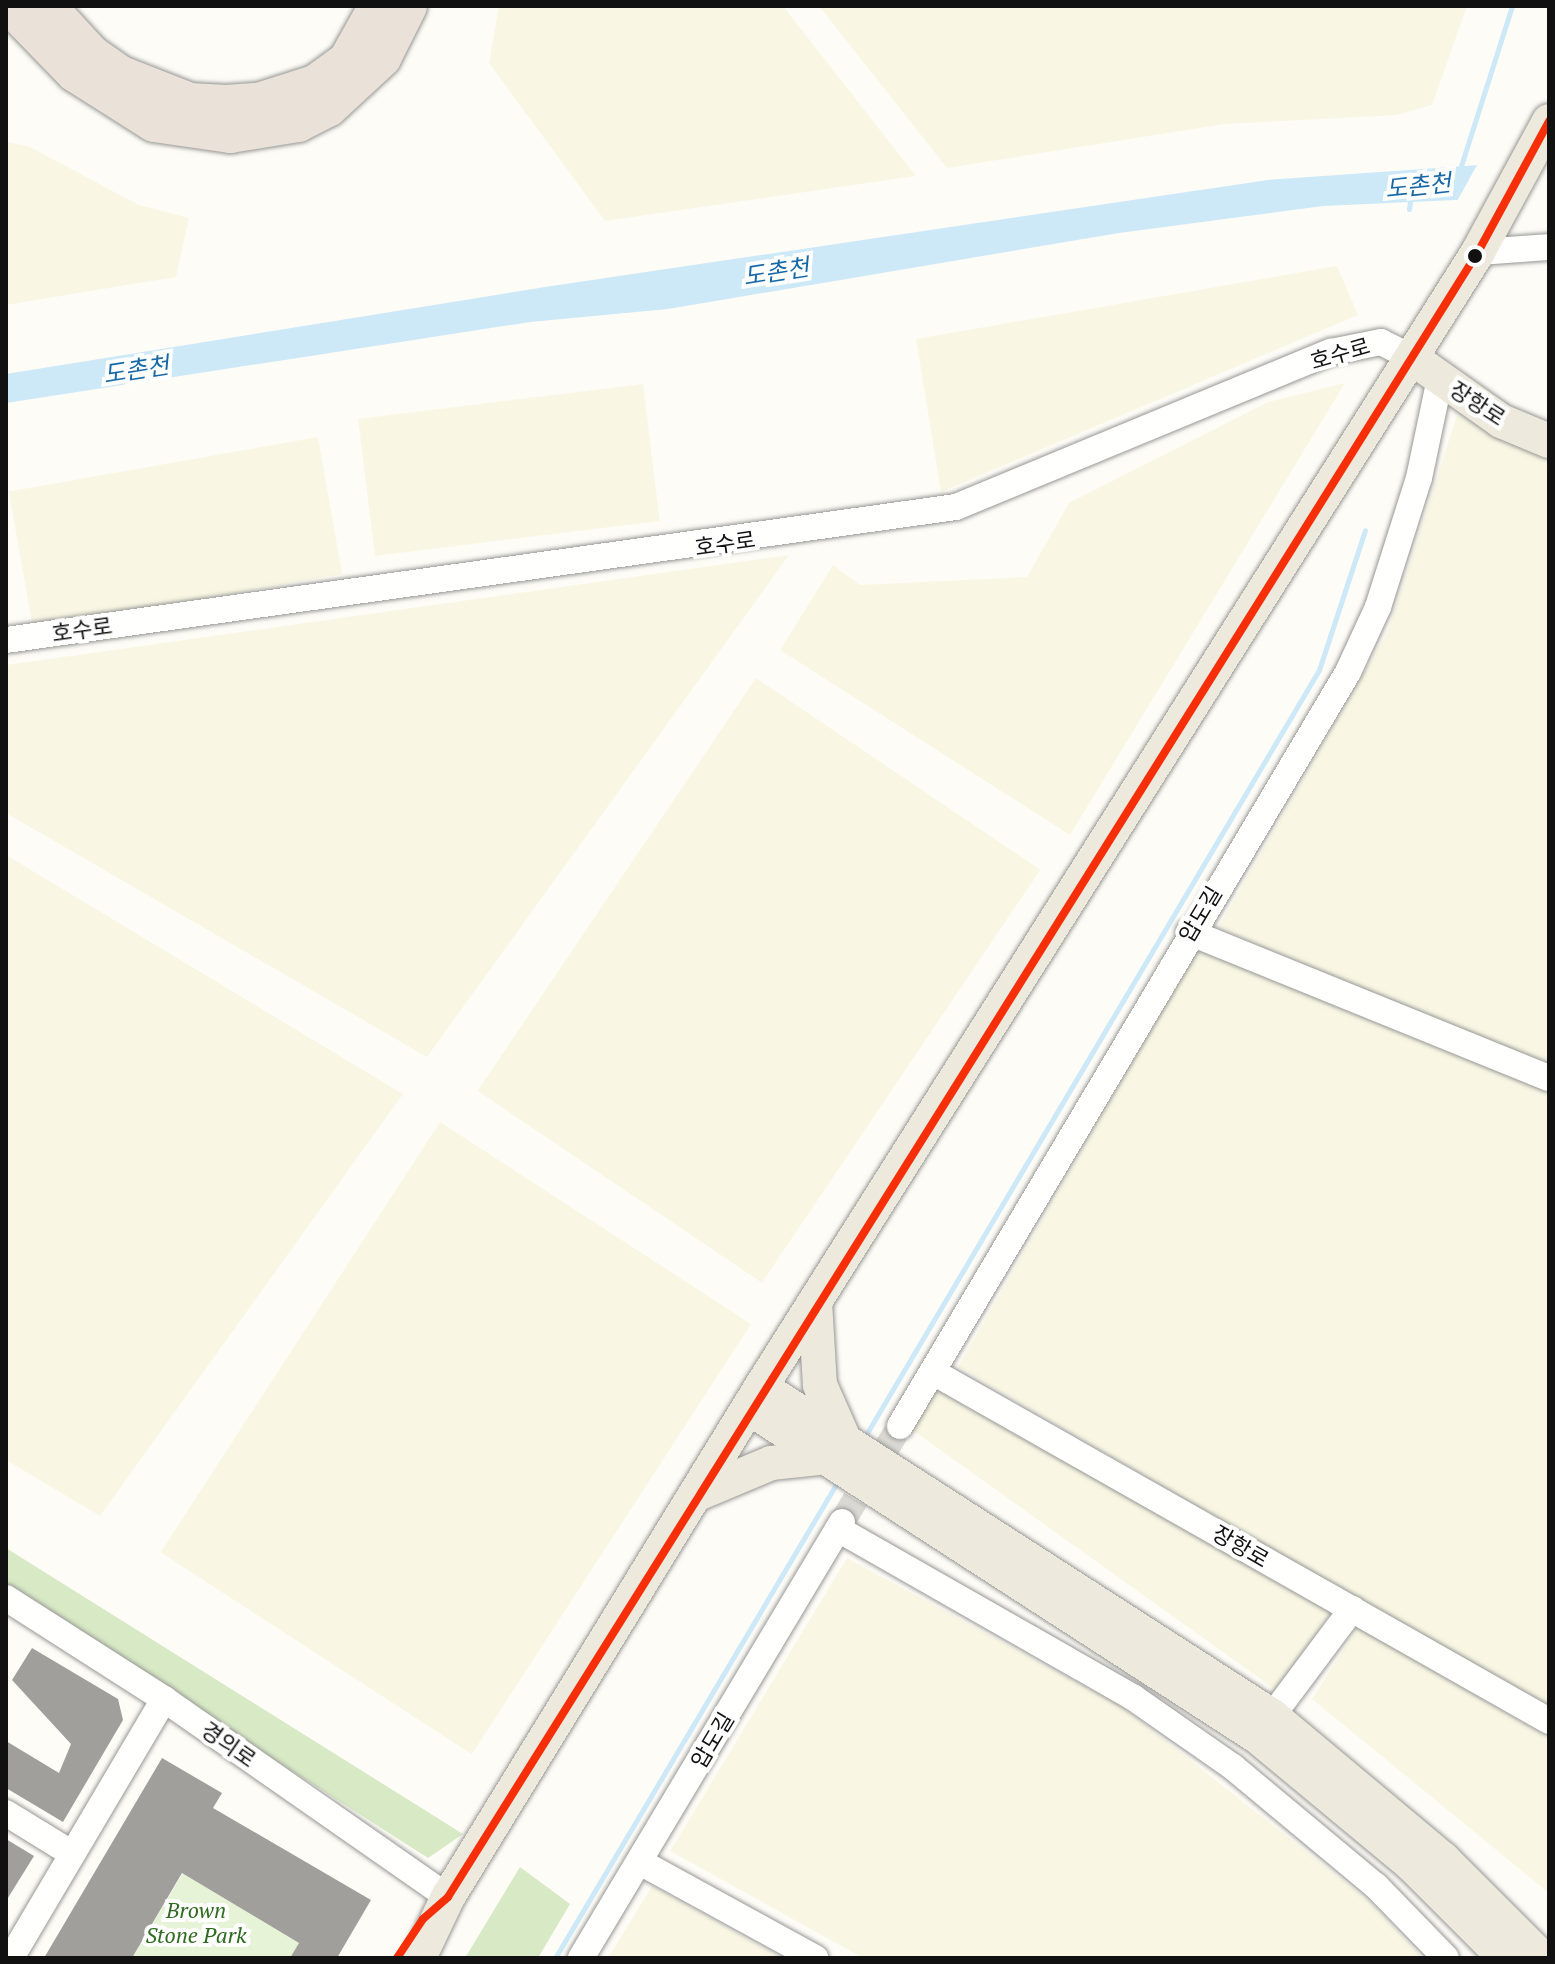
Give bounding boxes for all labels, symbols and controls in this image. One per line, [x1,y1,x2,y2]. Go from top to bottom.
water label: 도촌천 [1384,168,1452,204]
unlabelled marker [1467,248,1483,264]
water label: 도촌천 [741,253,811,291]
street label: 호수로 [1307,332,1373,374]
water label: 도촌천 [101,351,171,389]
street label: 장항로 [1445,375,1511,431]
street label: 호수로 [693,526,757,560]
street label: 호수로 [50,612,114,646]
street label: 압도길 [1173,881,1227,947]
street label: 장항로 [1208,1519,1274,1573]
street label: 압도길 [685,1707,739,1773]
street label: 경의로 [197,1716,261,1772]
park label: Brown Stone Park [145,1896,247,1948]

